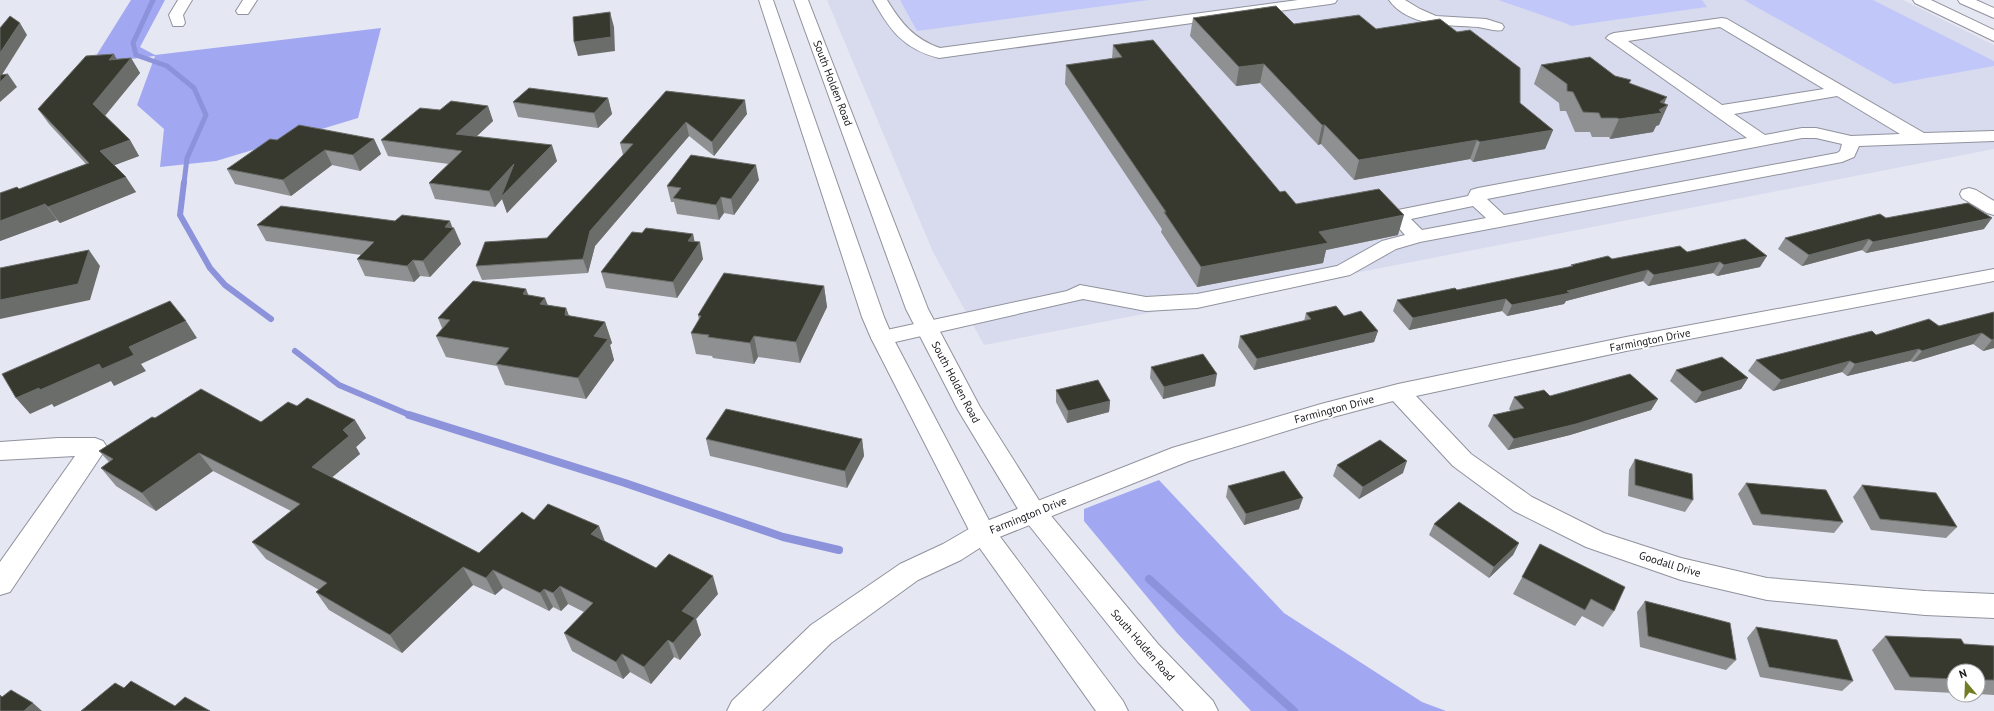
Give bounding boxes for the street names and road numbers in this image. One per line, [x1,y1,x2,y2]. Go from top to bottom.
street label: South Holden Road [810,38,856,128]
street label: Farmington Drive [1609,325,1692,355]
street label: South Holden Road [929,339,983,425]
street label: Farmington Drive [1293,392,1376,426]
street label: Farmington Drive [987,493,1069,537]
street label: Goodall Drive [1637,548,1703,580]
street label: South Holden Road [1108,606,1178,684]

